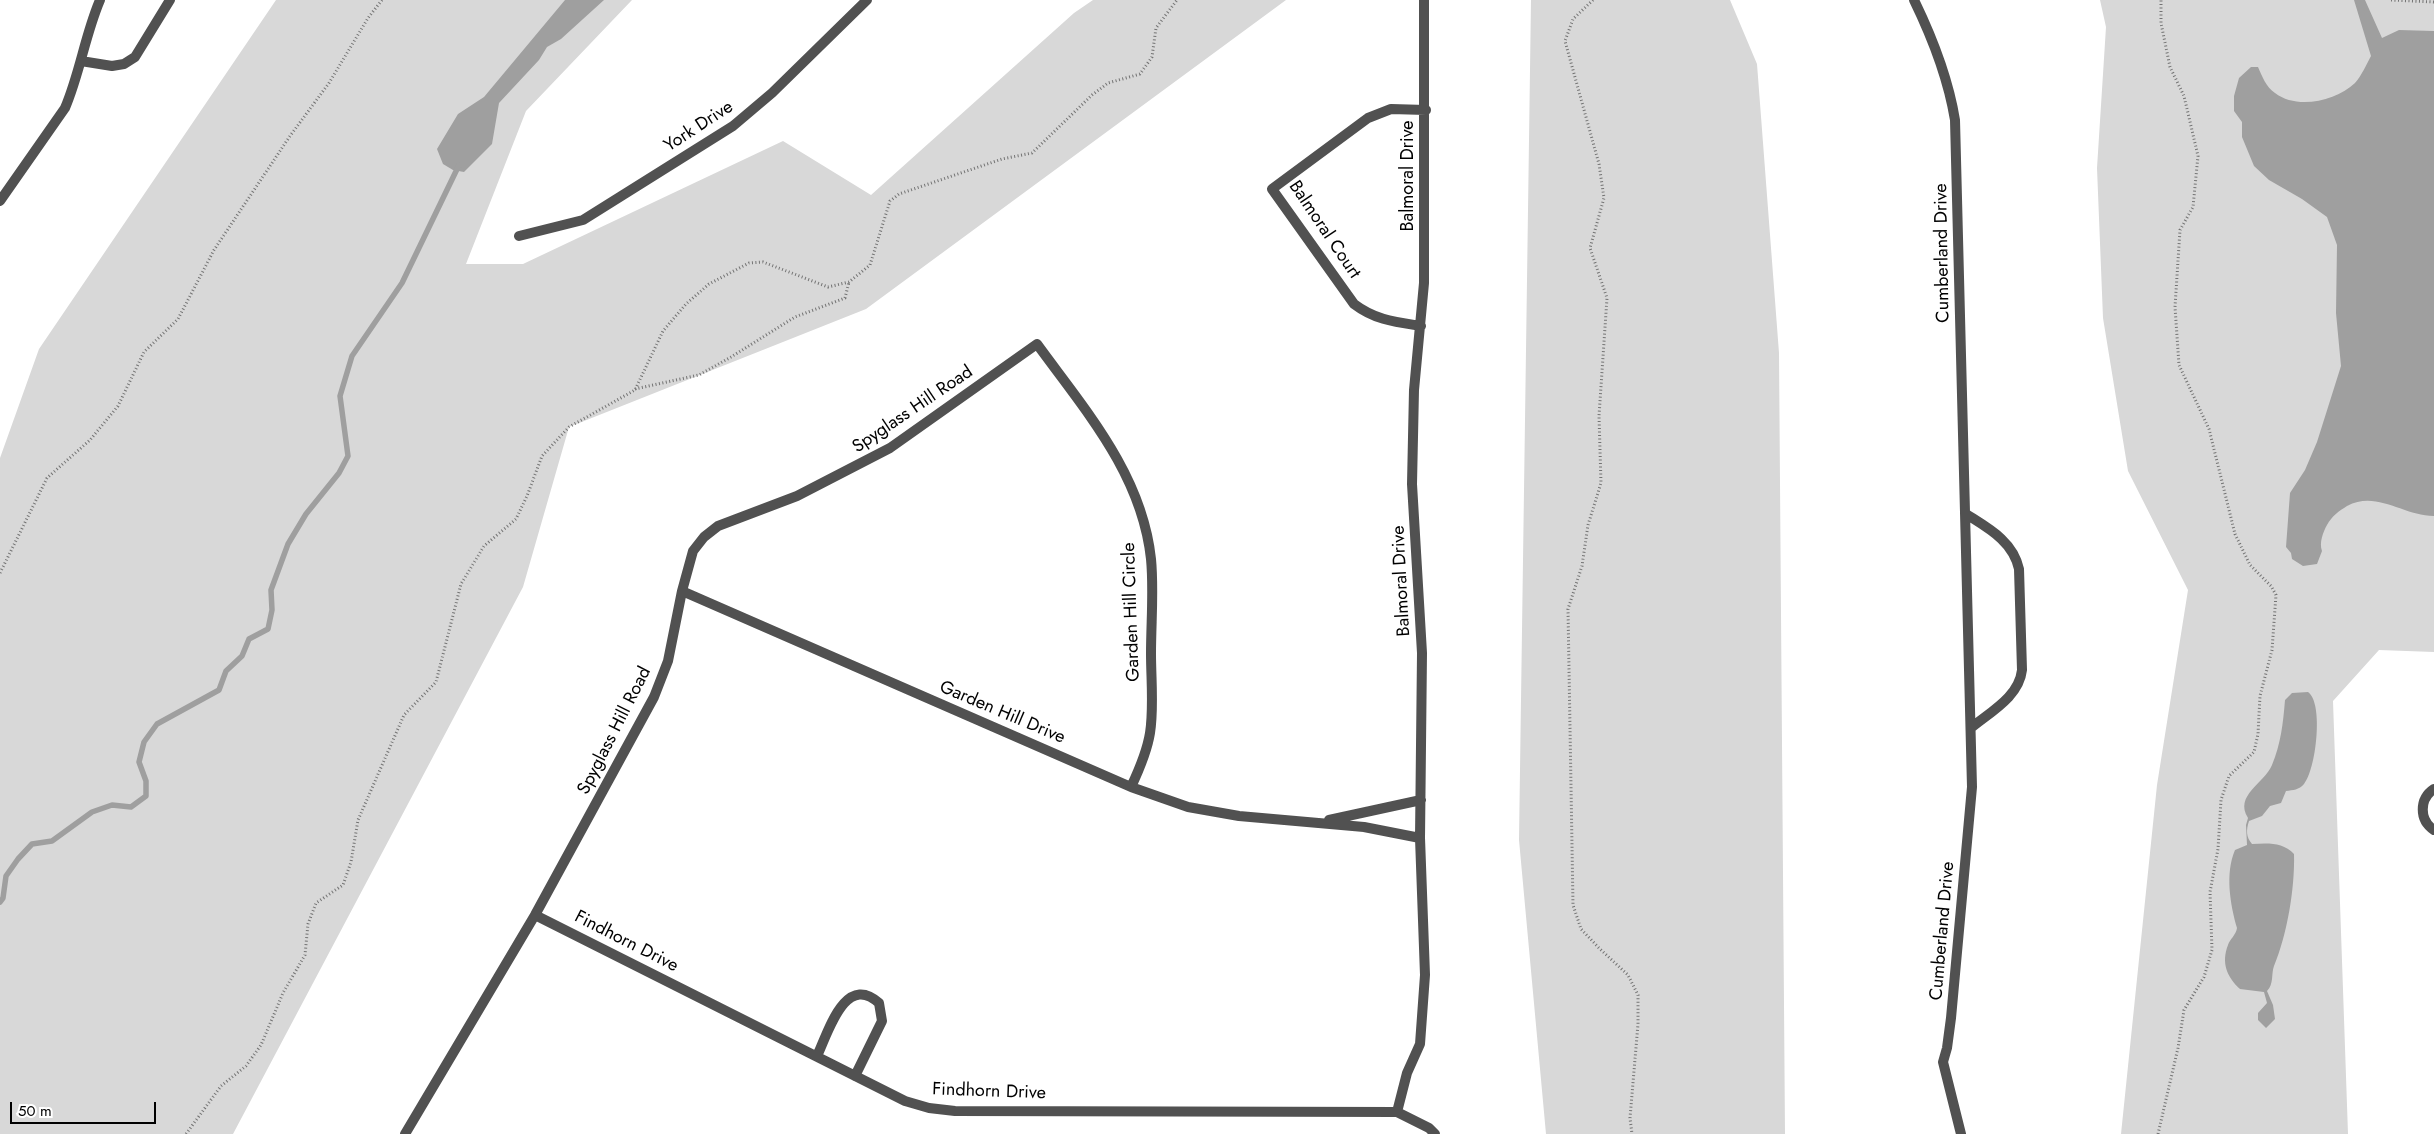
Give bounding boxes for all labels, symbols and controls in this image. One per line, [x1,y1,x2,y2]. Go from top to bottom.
street label: York Drive [661,97,737,157]
street label: Balmoral Drive [1398,120,1420,232]
street label: Balmoral Court [1283,177,1365,283]
street label: Cumberland Drive [1931,183,1955,323]
street label: Spyglass Hill Road [849,362,977,458]
street label: Balmoral Drive [1388,525,1416,637]
street label: Garden Hill Circle [1119,542,1145,682]
street label: Spyglass Hill Road [573,663,657,799]
street label: Garden Hill Drive [936,677,1068,749]
street label: Cumberland Drive [1926,861,1960,1001]
street label: Findhorn Drive [570,907,682,977]
street label: Findhorn Drive [932,1079,1046,1105]
scale bar [12,1092,159,1124]
text: 50 m [18,1100,52,1122]

